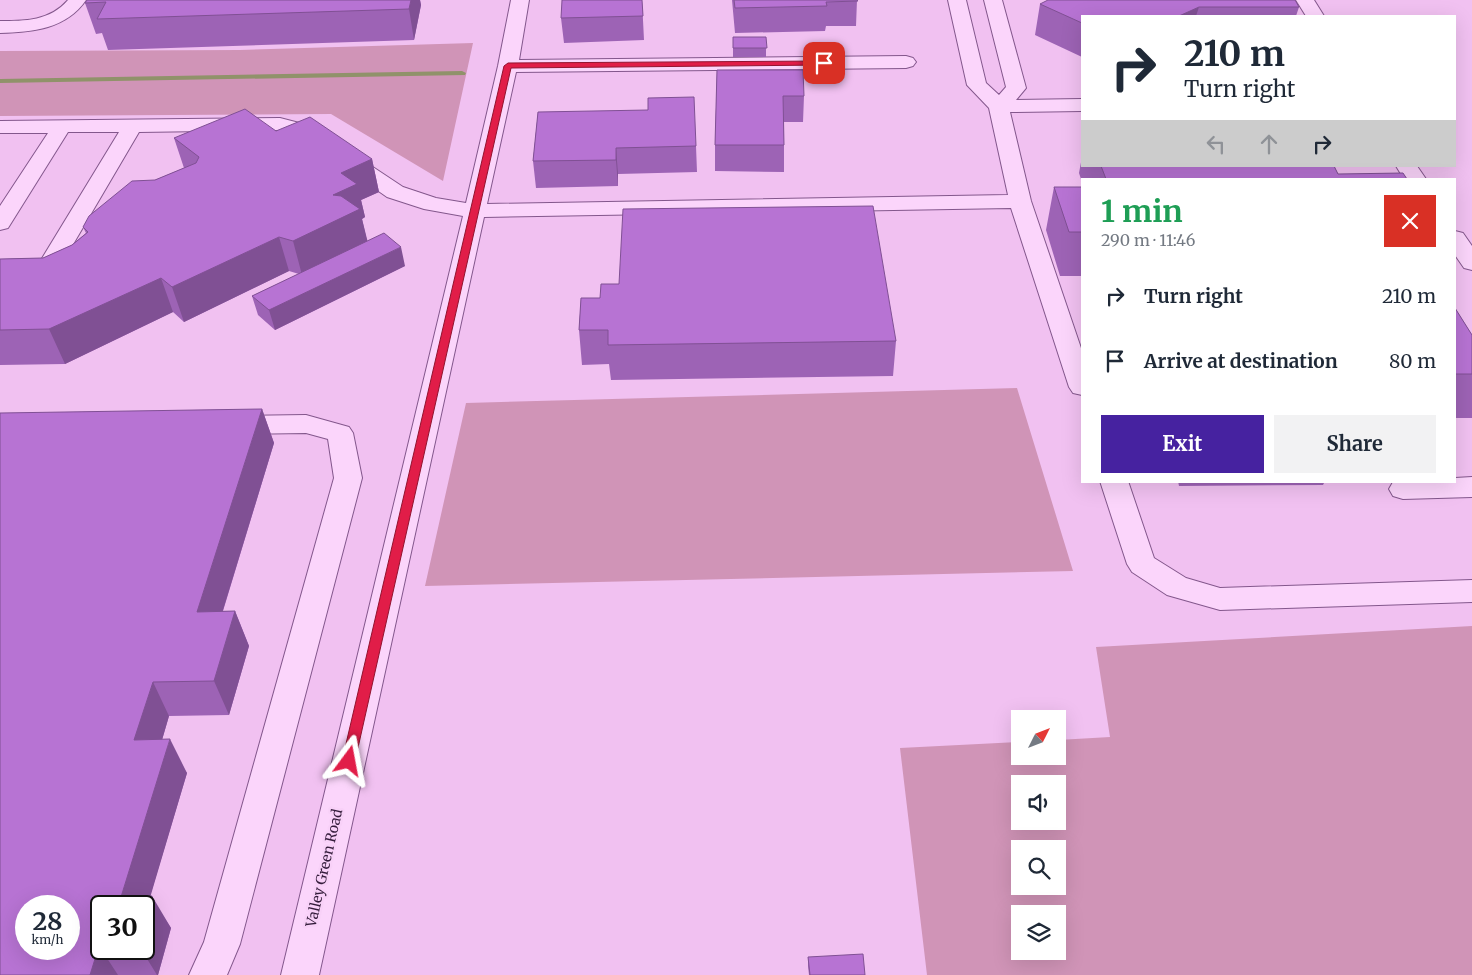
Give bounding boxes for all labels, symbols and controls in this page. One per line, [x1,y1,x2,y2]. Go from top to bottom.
text: 210 m [1184,32,1285,76]
icon: right [1101,35,1166,100]
pin [803,42,845,84]
icon: arrive [810,49,838,77]
text: Turn right [1184,75,1295,103]
icon: left [1202,130,1230,158]
icon: ahead [1255,130,1283,158]
icon: right [1308,130,1336,158]
text: 1 min [1101,192,1183,230]
button: close [1384,195,1436,247]
text: 290 m · 11:46 [1101,230,1195,250]
icon: right [1101,282,1129,310]
text: Turn right [1144,284,1243,308]
text: 210 m [1382,284,1436,308]
icon: arrive [1101,347,1129,375]
text: Arrive at destination [1144,349,1338,373]
text: 80 m [1389,349,1436,373]
button: Exit [1101,415,1264,473]
button: Share [1274,415,1436,473]
north arrow [1011,710,1066,765]
map controls [1011,710,1066,960]
position arrow [322,734,374,786]
button: sound [1011,775,1066,830]
street label: Valley Green Road [301,807,346,930]
button: search [1011,840,1066,895]
speed limit sign: 30 [90,895,155,960]
text: 28 [32,905,63,937]
button: layers [1011,905,1066,960]
text: km/h [32,932,63,947]

